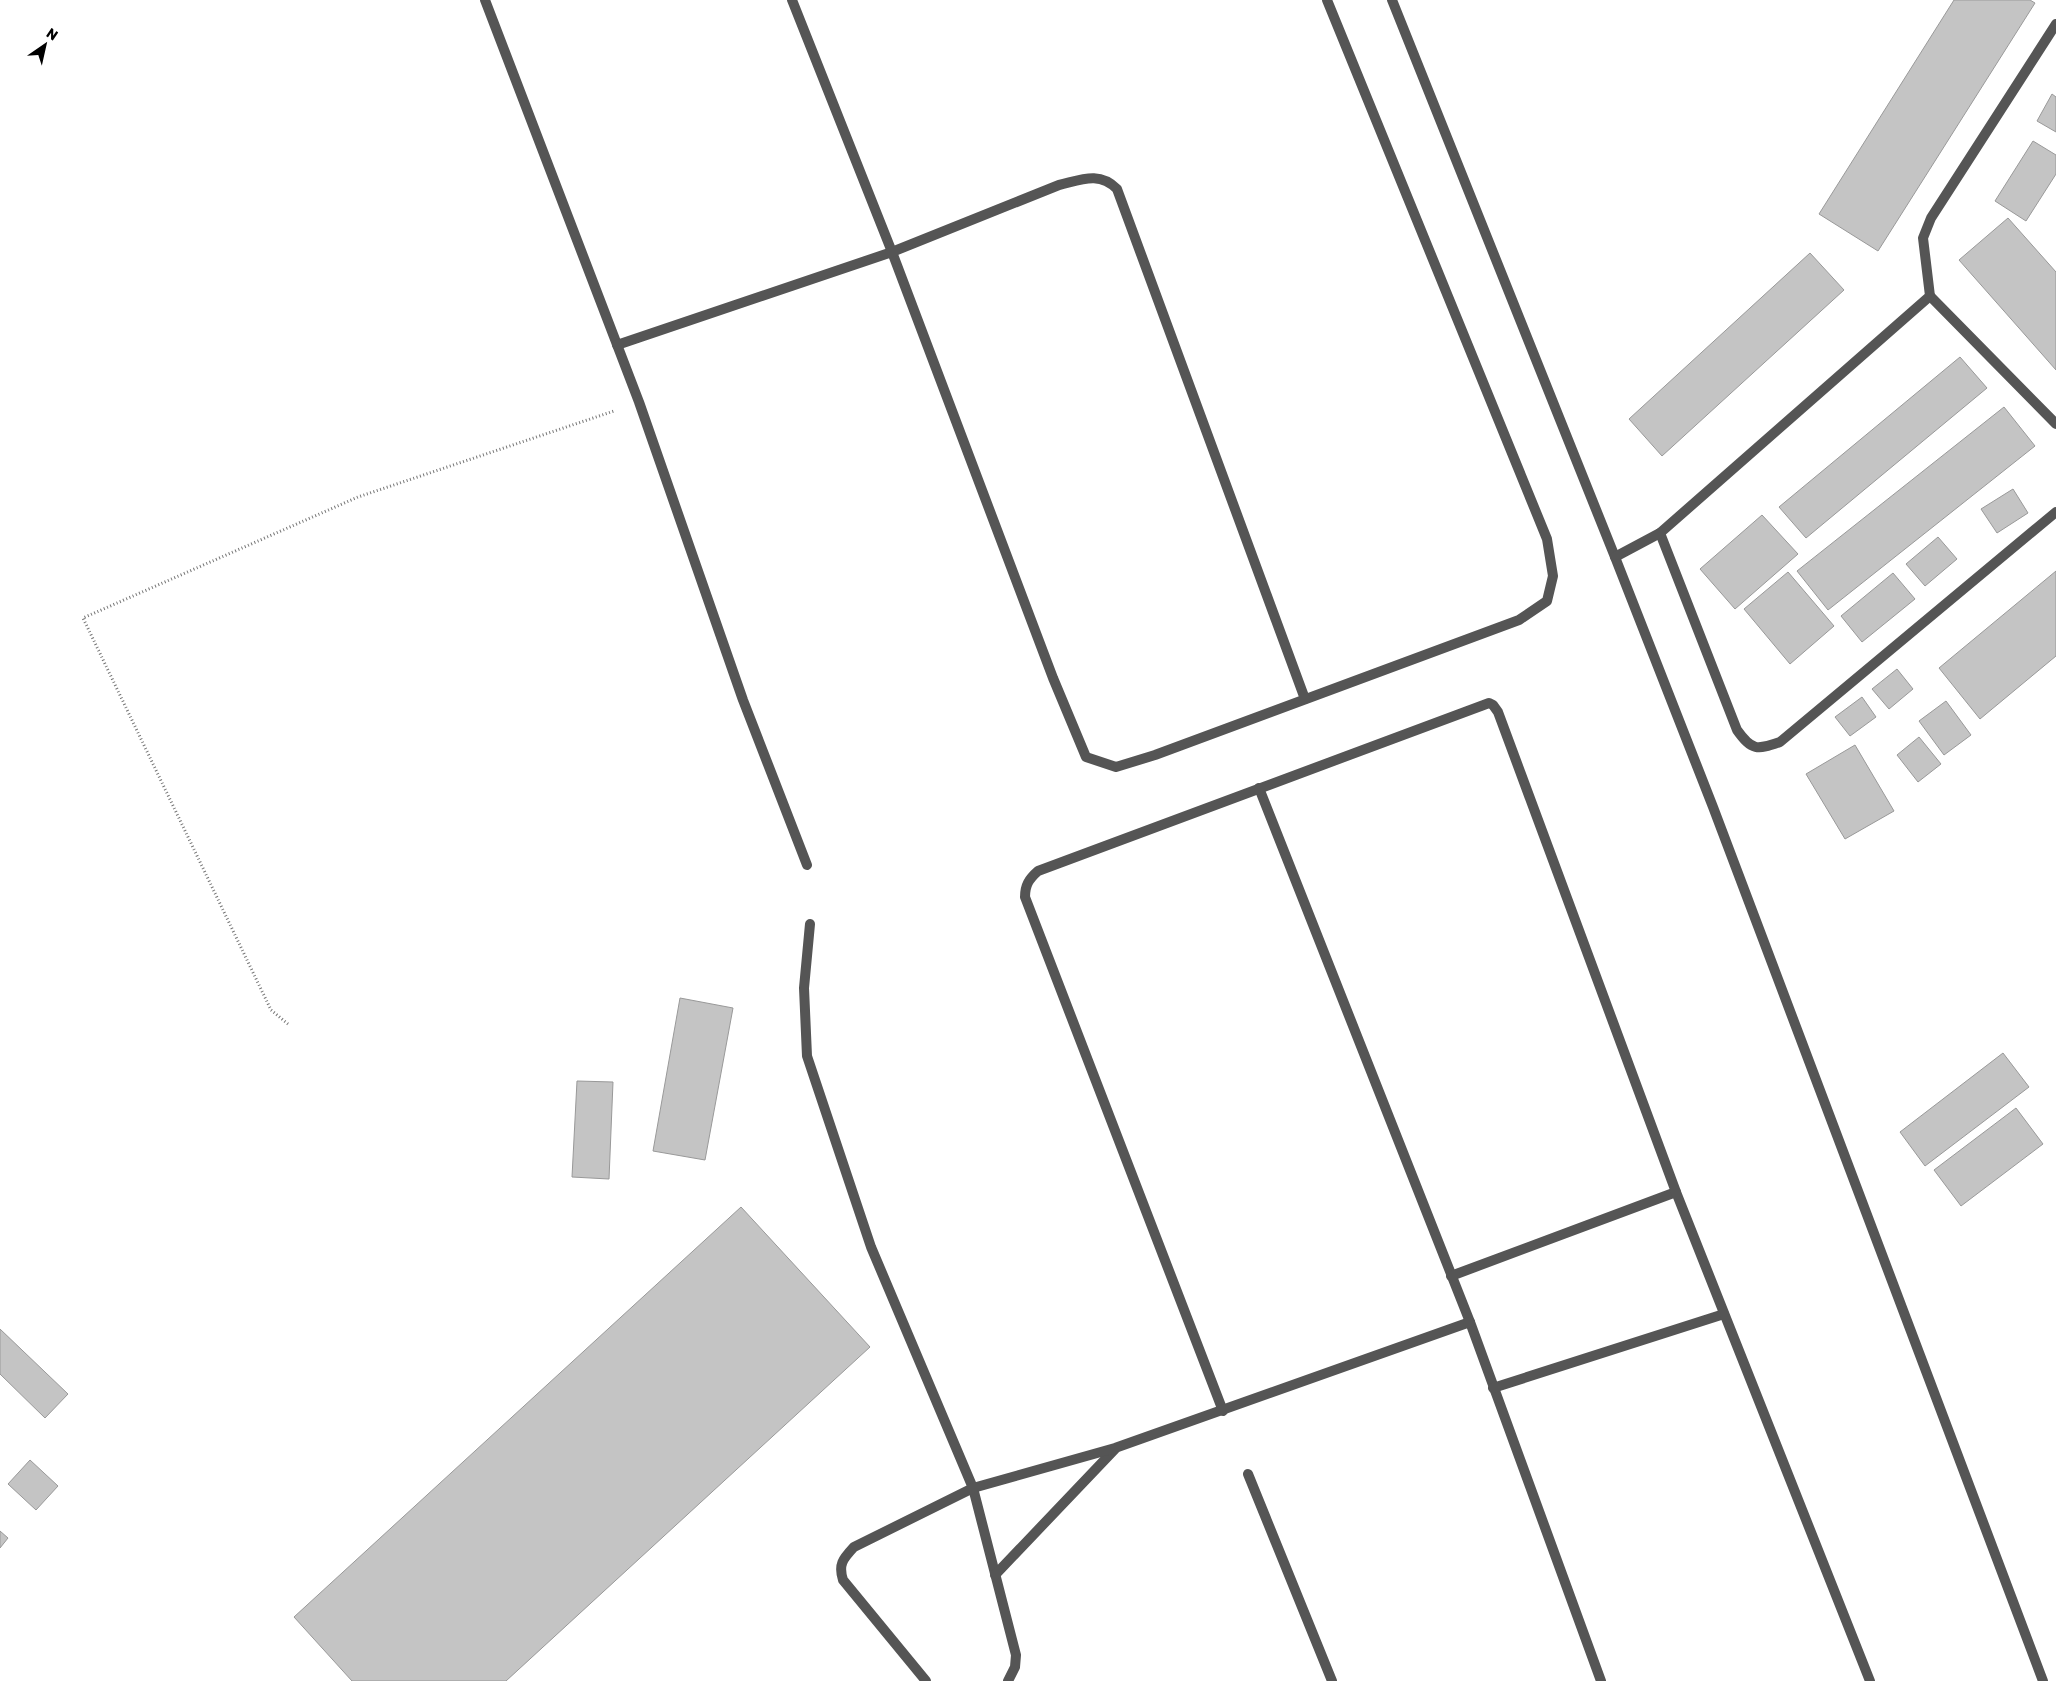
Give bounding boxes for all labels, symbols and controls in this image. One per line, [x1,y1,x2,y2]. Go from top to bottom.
north arrow [20,20,70,70]
text: N [43,25,61,45]

